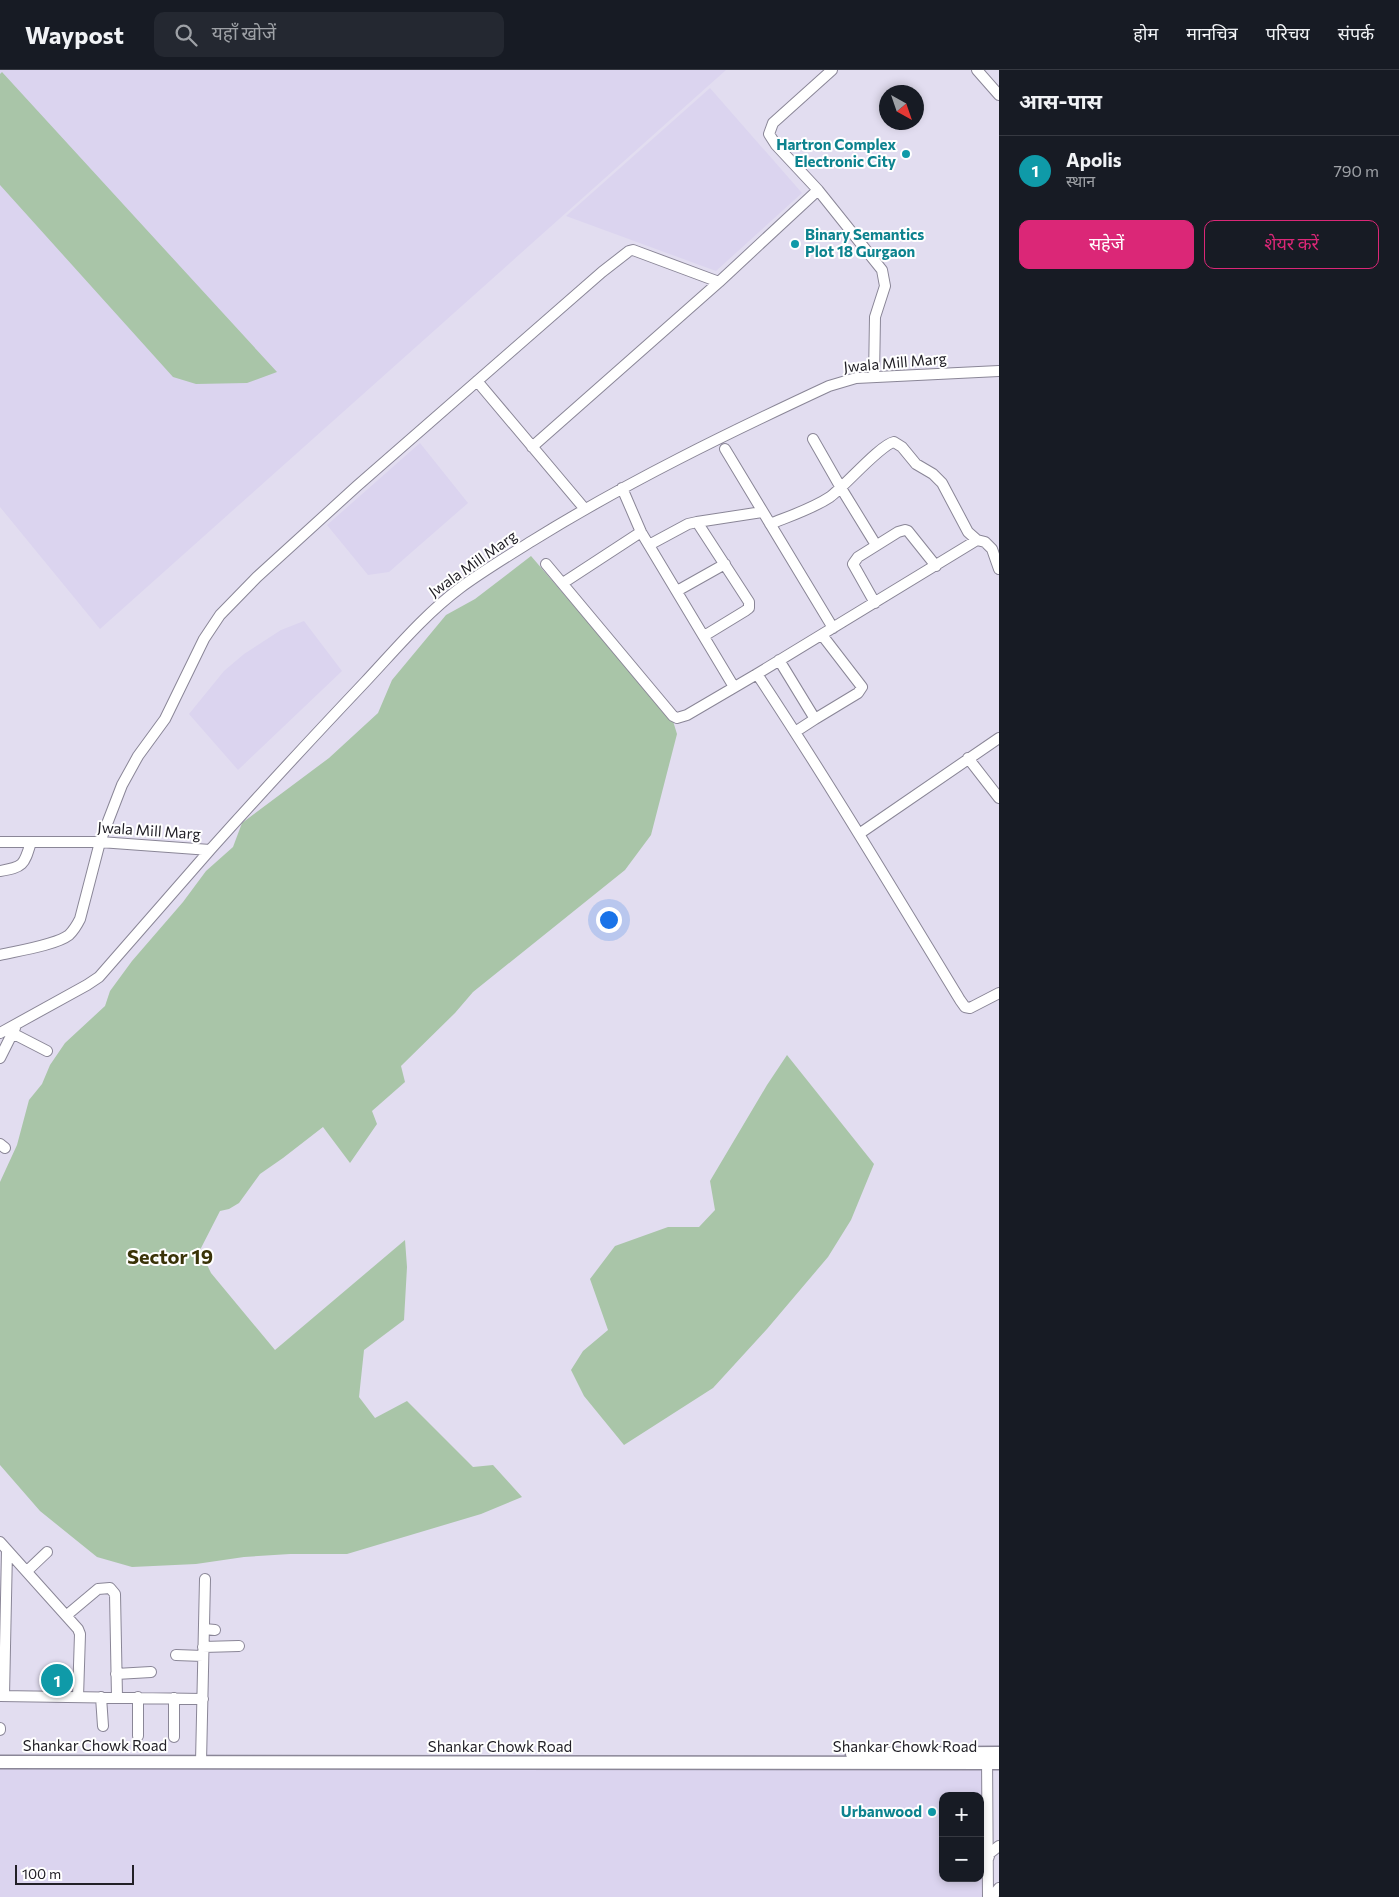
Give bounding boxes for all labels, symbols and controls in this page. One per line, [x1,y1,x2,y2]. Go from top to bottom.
search box [154,12,504,57]
text: Waypost [25,20,124,49]
icon: search [172,21,200,49]
text: यहाँ खोजें [212,21,276,44]
text: होम [1133,22,1158,44]
text: मानचित्र [1186,22,1238,44]
text: परिचय [1266,22,1310,44]
text: संपर्क [1338,22,1374,44]
north arrow [879,85,924,130]
text: आस-पास [1019,88,1102,113]
place label: Hartron Complex Electronic City [776,135,897,170]
marker: Hartron Complex Electronic City [900,148,912,160]
text: Apolis [1066,148,1122,171]
text: 1 [1031,161,1039,180]
text: 790 m [1333,161,1379,180]
text: स्थान [1066,171,1095,190]
button: सहेजें [1019,220,1194,269]
button: शेयर करें [1204,220,1379,269]
place label: Binary Semantics Plot 18 Gurgaon [805,225,924,260]
marker: Binary Semantics Plot 18 Gurgaon [789,238,801,250]
street label: Jwala Mill Marg [843,349,947,375]
street label: Jwala Mill Marg [425,526,520,600]
street label: Jwala Mill Marg [97,817,201,843]
your location [596,907,622,933]
district label: Sector 19 [127,1244,213,1268]
pin: 1 [41,1661,73,1699]
street label: Shankar Chowk Road [23,1736,167,1754]
street label: Shankar Chowk Road [428,1737,572,1755]
street label: Shankar Chowk Road [833,1737,977,1755]
map controls [939,1792,984,1882]
button: + [939,1792,984,1837]
place label: Urbanwood [841,1802,922,1820]
marker: Urbanwood [926,1806,938,1818]
button: − [939,1837,984,1882]
scale bar [15,1862,134,1885]
text: 100 m [22,1865,61,1882]

